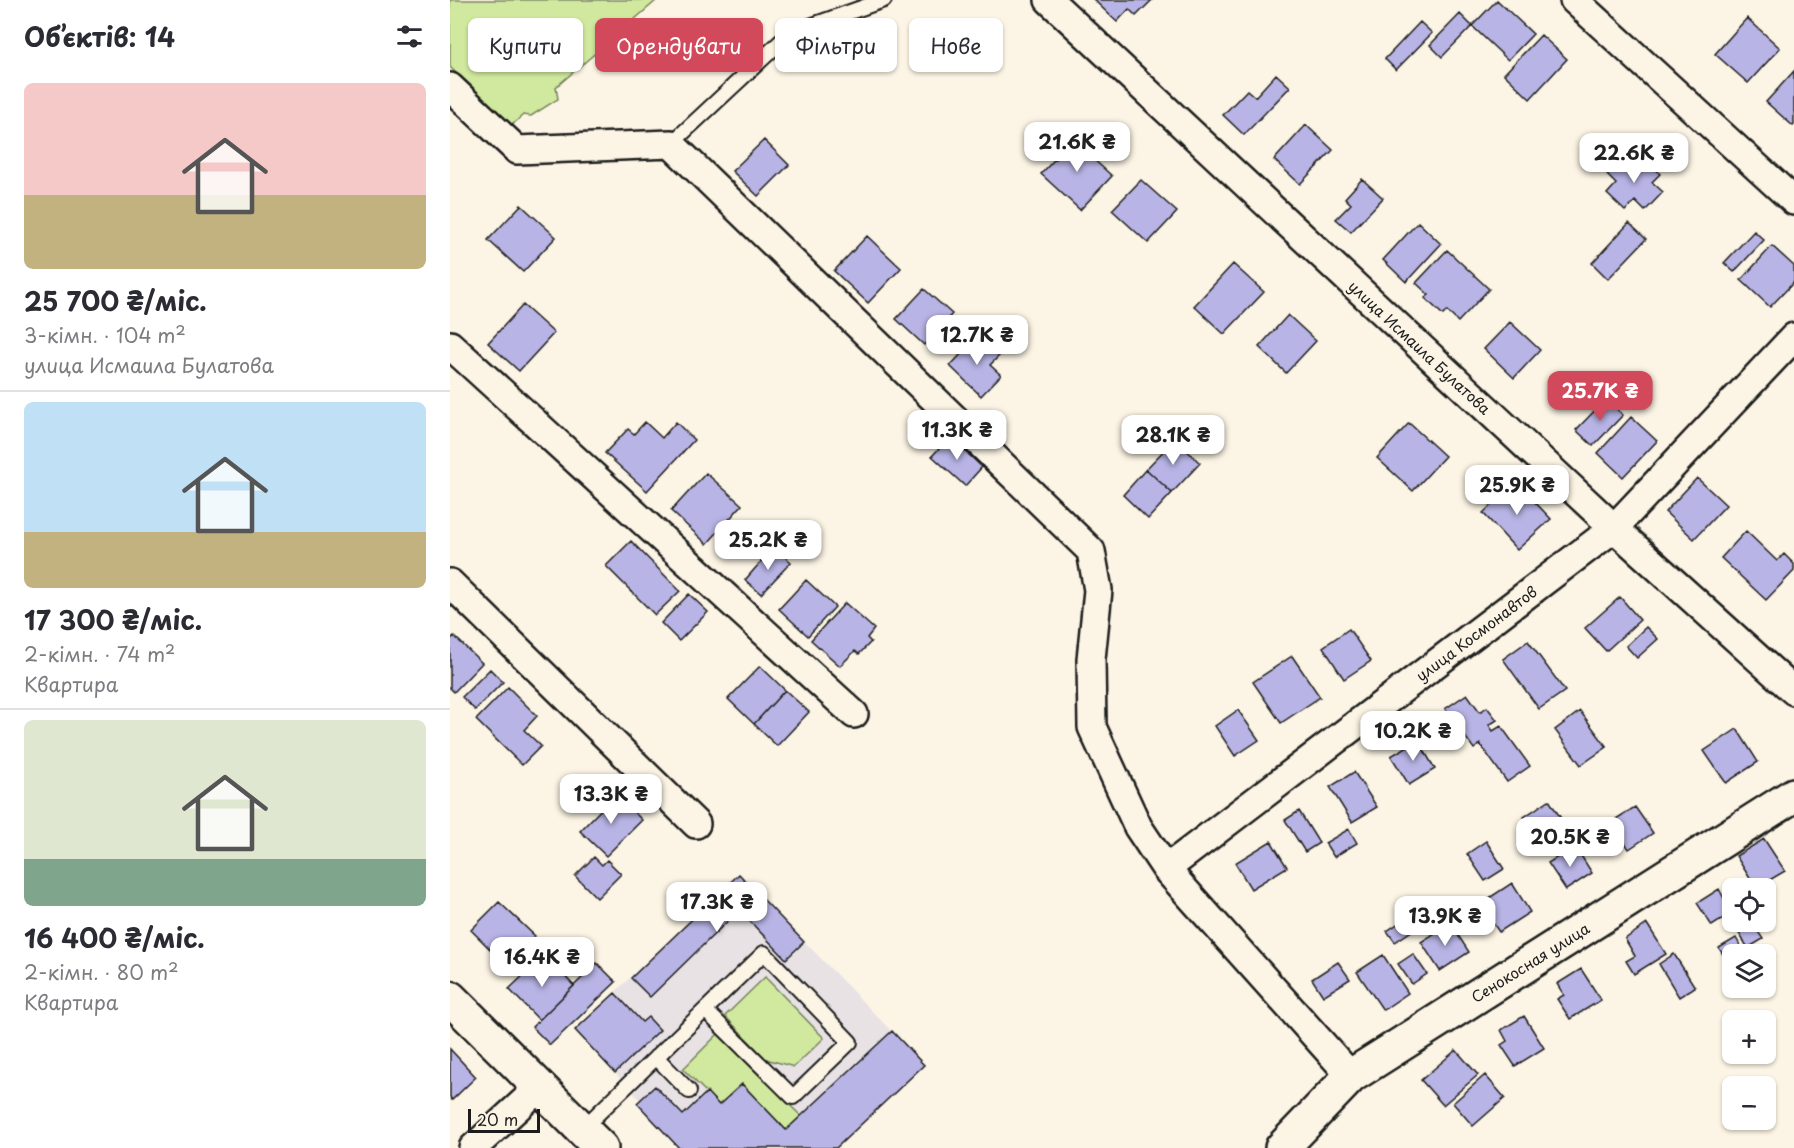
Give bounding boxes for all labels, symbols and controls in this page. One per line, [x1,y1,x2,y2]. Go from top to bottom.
text: Об’єктів: 14 [24,17,175,56]
chip: Купити [468,18,583,72]
chip: Орендувати [595,18,763,72]
chip: Фільтри [775,18,897,72]
chip: Нове [909,18,1003,72]
icon: filters [393,20,426,53]
icon: home [171,122,279,230]
pin: 21.6K ₴ [1022,122,1132,173]
text: 21.6K ₴ [1038,126,1116,156]
pin: 22.6K ₴ [1579,133,1689,184]
text: 22.6K ₴ [1593,137,1675,167]
street label: улица Исмаила Булатова [1344,275,1497,420]
text: 25 700 ₴/міс. [24,281,207,320]
pin: 12.7K ₴ [922,315,1032,366]
text: 12.7K ₴ [940,319,1014,349]
text: 3-кімн. · 104 m² [24,320,186,350]
text: улица Исмаила Булатова [24,350,274,380]
pin: 25.7K ₴ [1545,371,1655,422]
text: 25.7K ₴ [1562,375,1638,405]
pin: 11.3K ₴ [902,410,1012,461]
text: 11.3K ₴ [921,414,993,444]
pin: 28.1K ₴ [1118,415,1228,466]
text: 28.1K ₴ [1135,419,1211,449]
icon: home [171,441,279,549]
pin: 25.9K ₴ [1462,465,1572,516]
text: 25.9K ₴ [1479,469,1555,499]
pin: 25.2K ₴ [713,520,823,571]
text: 25.2K ₴ [729,524,807,554]
street label: улица Космонавтов [1410,579,1542,686]
text: 17 300 ₴/міс. [24,600,202,639]
text: 2-кімн. · 74 m² [24,639,175,669]
text: Квартира [24,669,118,699]
pin: 10.2K ₴ [1358,711,1468,762]
text: 10.2K ₴ [1374,715,1452,745]
icon: home [171,759,279,867]
pin: 13.3K ₴ [556,774,666,825]
text: 13.3K ₴ [574,778,648,808]
pin: 20.5K ₴ [1515,817,1625,868]
text: 20.5K ₴ [1530,821,1610,851]
map controls [1722,878,1776,1130]
button: locate [1722,878,1776,932]
pin: 17.3K ₴ [662,882,772,933]
text: 17.3K ₴ [680,886,754,916]
pin: 13.9K ₴ [1390,896,1500,947]
text: 13.9K ₴ [1408,900,1482,930]
street label: Сенокосная улица [1466,916,1594,1008]
text: 16 400 ₴/міс. [24,918,205,957]
pin: 16.4K ₴ [487,937,597,988]
text: 16.4K ₴ [504,941,580,971]
button: layers [1722,944,1776,998]
text: 2-кімн. · 80 m² [24,957,179,987]
text: Квартира [24,987,118,1017]
button: + [1722,1010,1776,1064]
button: − [1722,1076,1776,1130]
scale bar [468,1106,540,1134]
text: 20 m [477,1107,518,1131]

